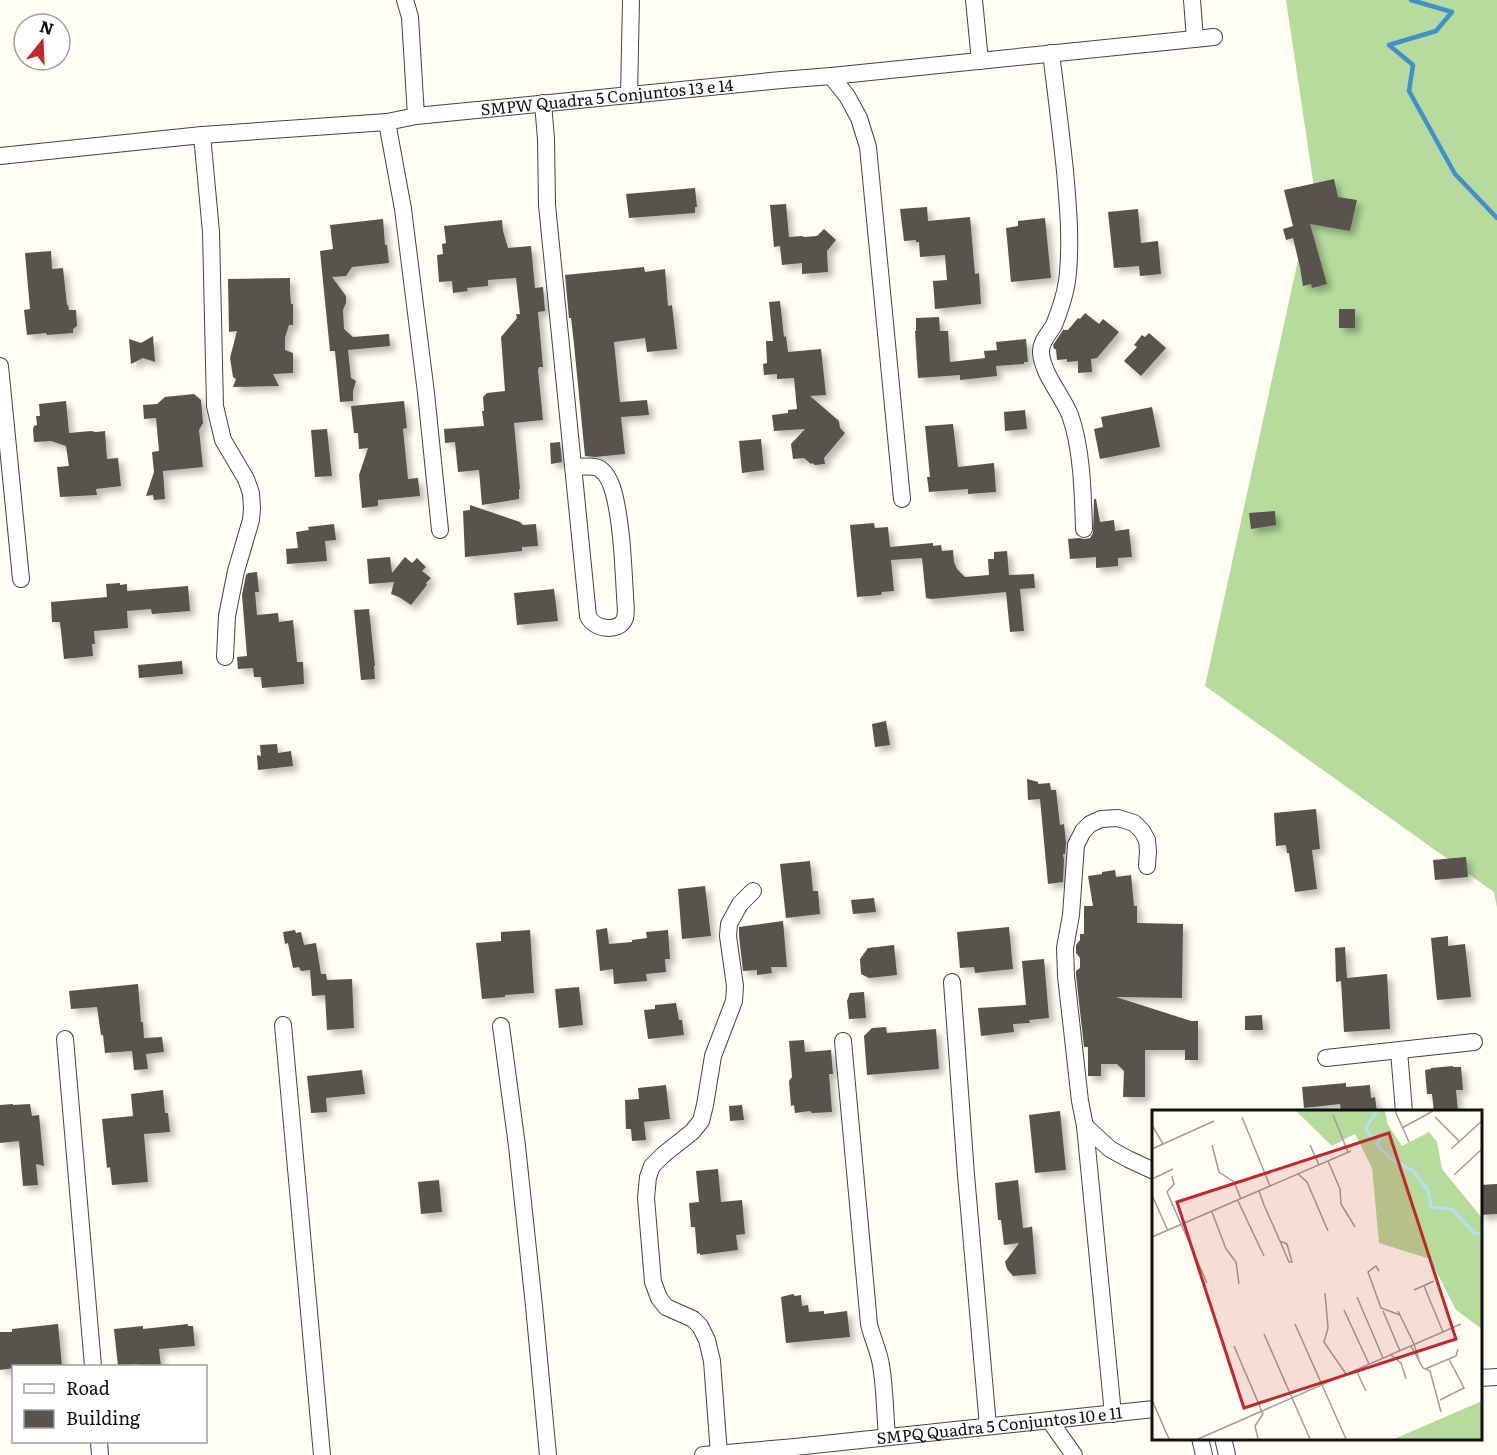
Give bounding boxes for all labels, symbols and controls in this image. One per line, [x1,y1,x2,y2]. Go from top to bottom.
north arrow [12,12,72,72]
text: N [37,13,57,40]
street label: SMPW Quadra 5 Conjuntos 13 e 14 [479,72,734,121]
inset map [1152,1110,1482,1440]
legend [12,1365,207,1443]
text: Road [66,1374,110,1401]
street label: SMPQ Quadra 5 Conjuntos 10 e 11 [875,1399,1124,1449]
text: Building [66,1404,141,1431]

